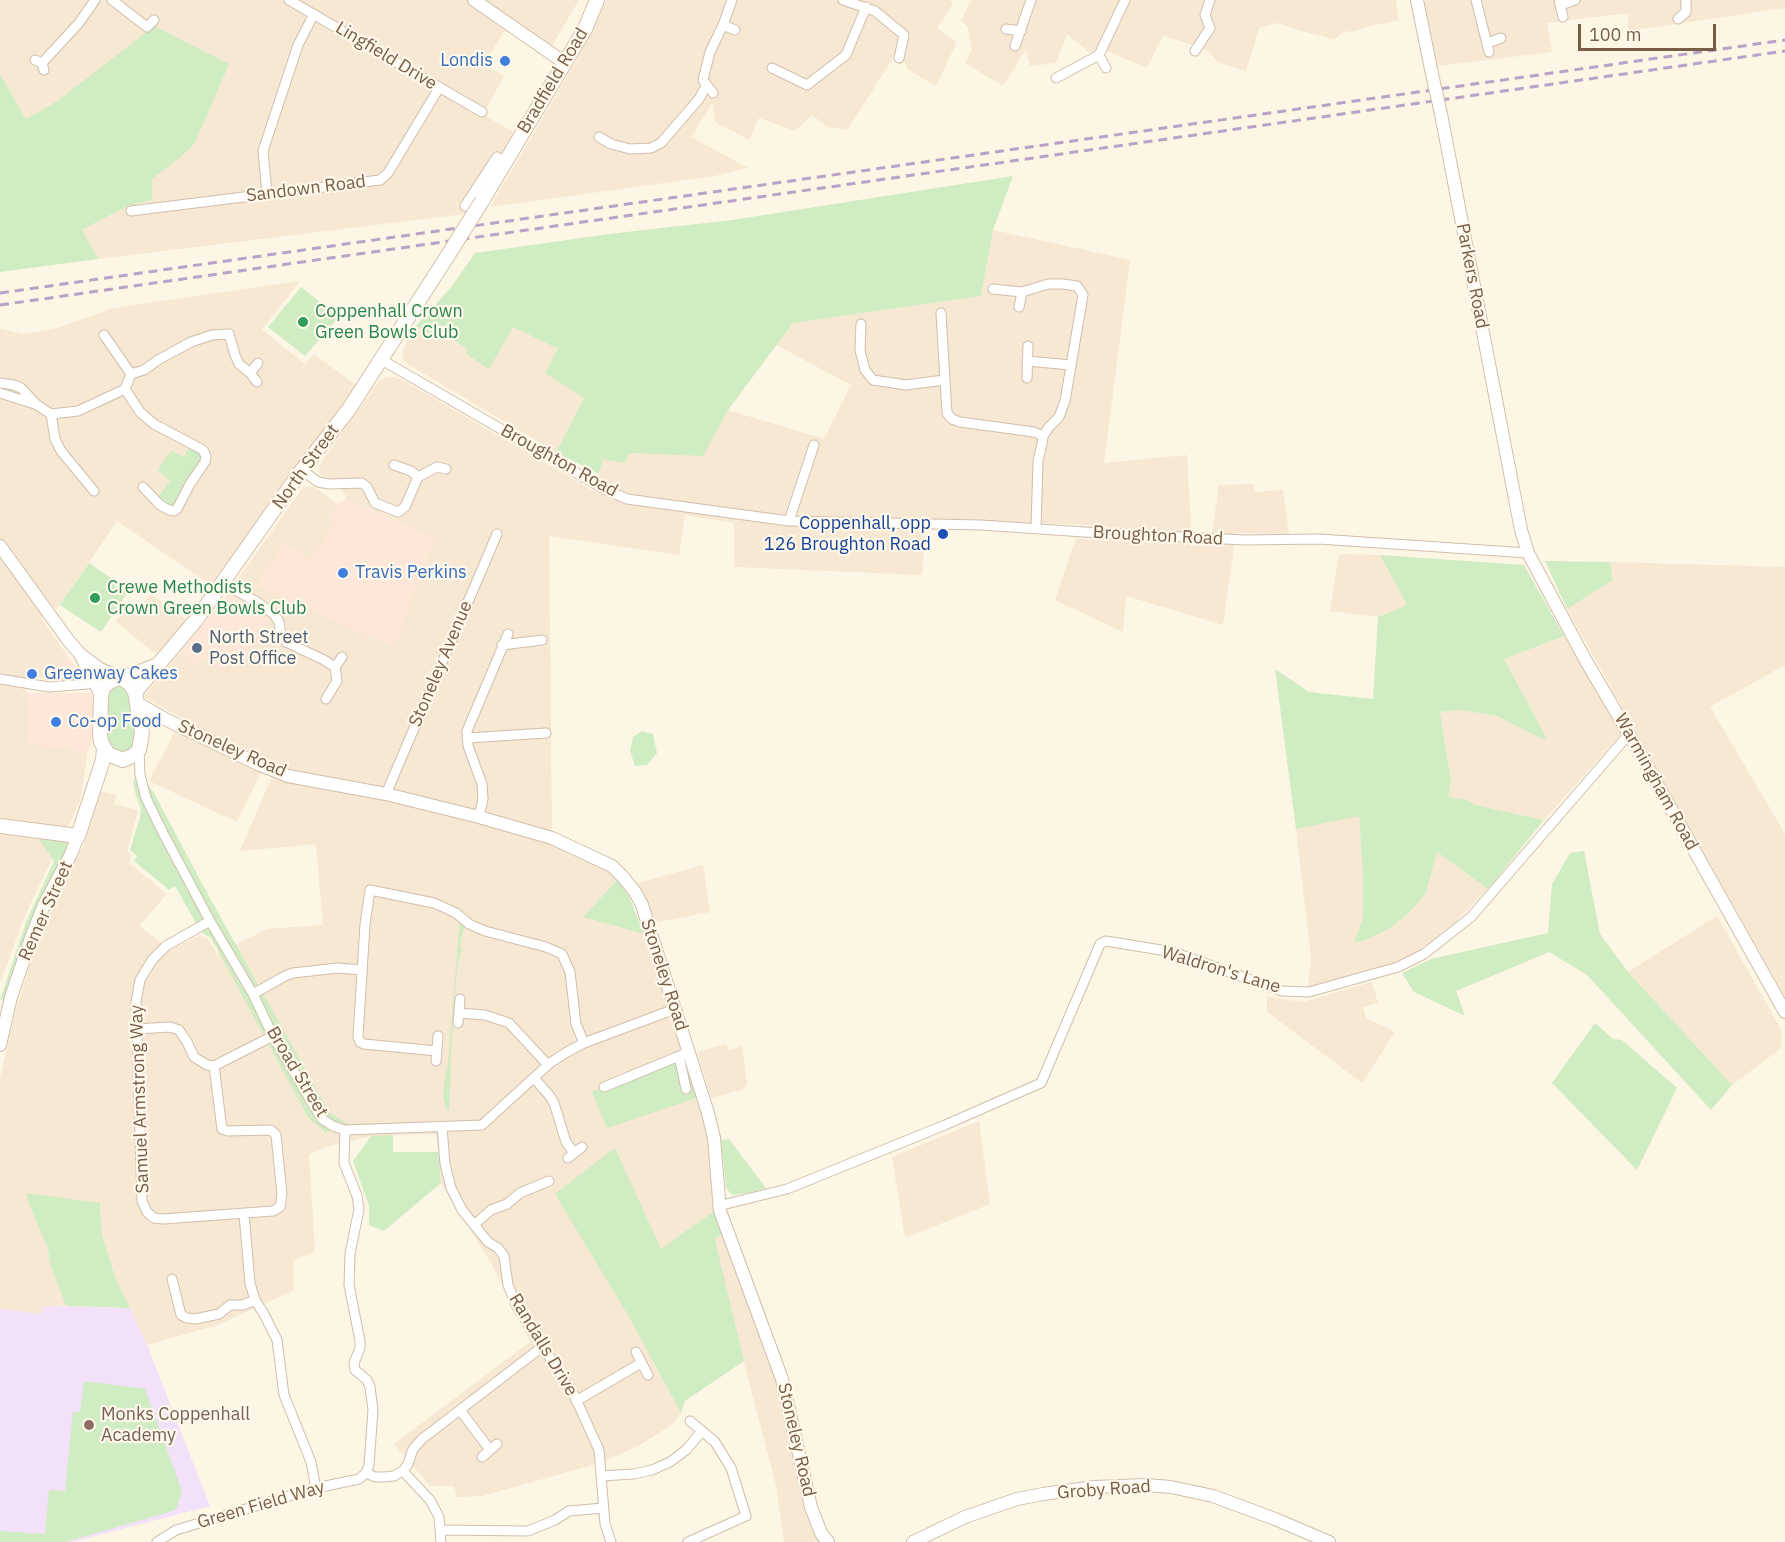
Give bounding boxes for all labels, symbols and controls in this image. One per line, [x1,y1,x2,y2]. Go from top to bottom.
scale bar [1581,12,1719,50]
street label: Lingfield Drive [331,17,441,95]
text: 100 m [1589,23,1641,46]
street label: Bradfield Road [513,24,593,138]
place label: Londis [440,50,493,72]
marker: Londis [498,54,512,68]
street label: Sandown Road [245,171,367,207]
street label: Parkers Road [1451,221,1493,331]
place label: Coppenhall Crown Green Bowls Club [315,301,463,344]
marker: Coppenhall Crown Green Bowls Club [296,315,310,329]
street label: North Street [268,420,344,514]
street label: Broughton Road [497,420,621,502]
place label: Coppenhall, opp 126 Broughton Road [764,513,931,556]
street label: Broughton Road [1092,522,1224,550]
marker: Coppenhall, opp 126 Broughton Road [936,527,950,541]
place label: Travis Perkins [355,562,467,584]
marker: Travis Perkins [336,566,350,580]
place label: Crewe Methodists Crown Green Bowls Club [107,577,306,620]
marker: Crewe Methodists Crown Green Bowls Club [88,591,102,605]
street label: Stoneley Avenue [405,598,477,730]
place label: North Street Post Office [209,627,309,670]
marker: North Street Post Office [190,641,204,655]
place label: Greenway Cakes [44,663,178,685]
marker: Greenway Cakes [25,667,39,681]
street label: Warmingham Road [1609,710,1703,854]
place label: Co-op Food [68,711,162,733]
marker: Co-op Food [49,715,63,729]
street label: Stoneley Road [175,716,289,782]
street label: Remer Street [14,858,78,964]
street label: Stoneley Road [636,916,692,1034]
street label: Waldron's Lane [1159,942,1283,998]
street label: Samuel Armstrong Way [126,1004,154,1194]
street label: Broad Street [261,1023,333,1121]
street label: Randalls Drive [504,1290,582,1400]
street label: Stoneley Road [772,1381,820,1499]
place label: Monks Coppenhall Academy [101,1404,250,1446]
marker: Monks Coppenhall Academy [82,1418,96,1432]
street label: Green Field Way [195,1476,327,1534]
street label: Groby Road [1056,1476,1152,1504]

